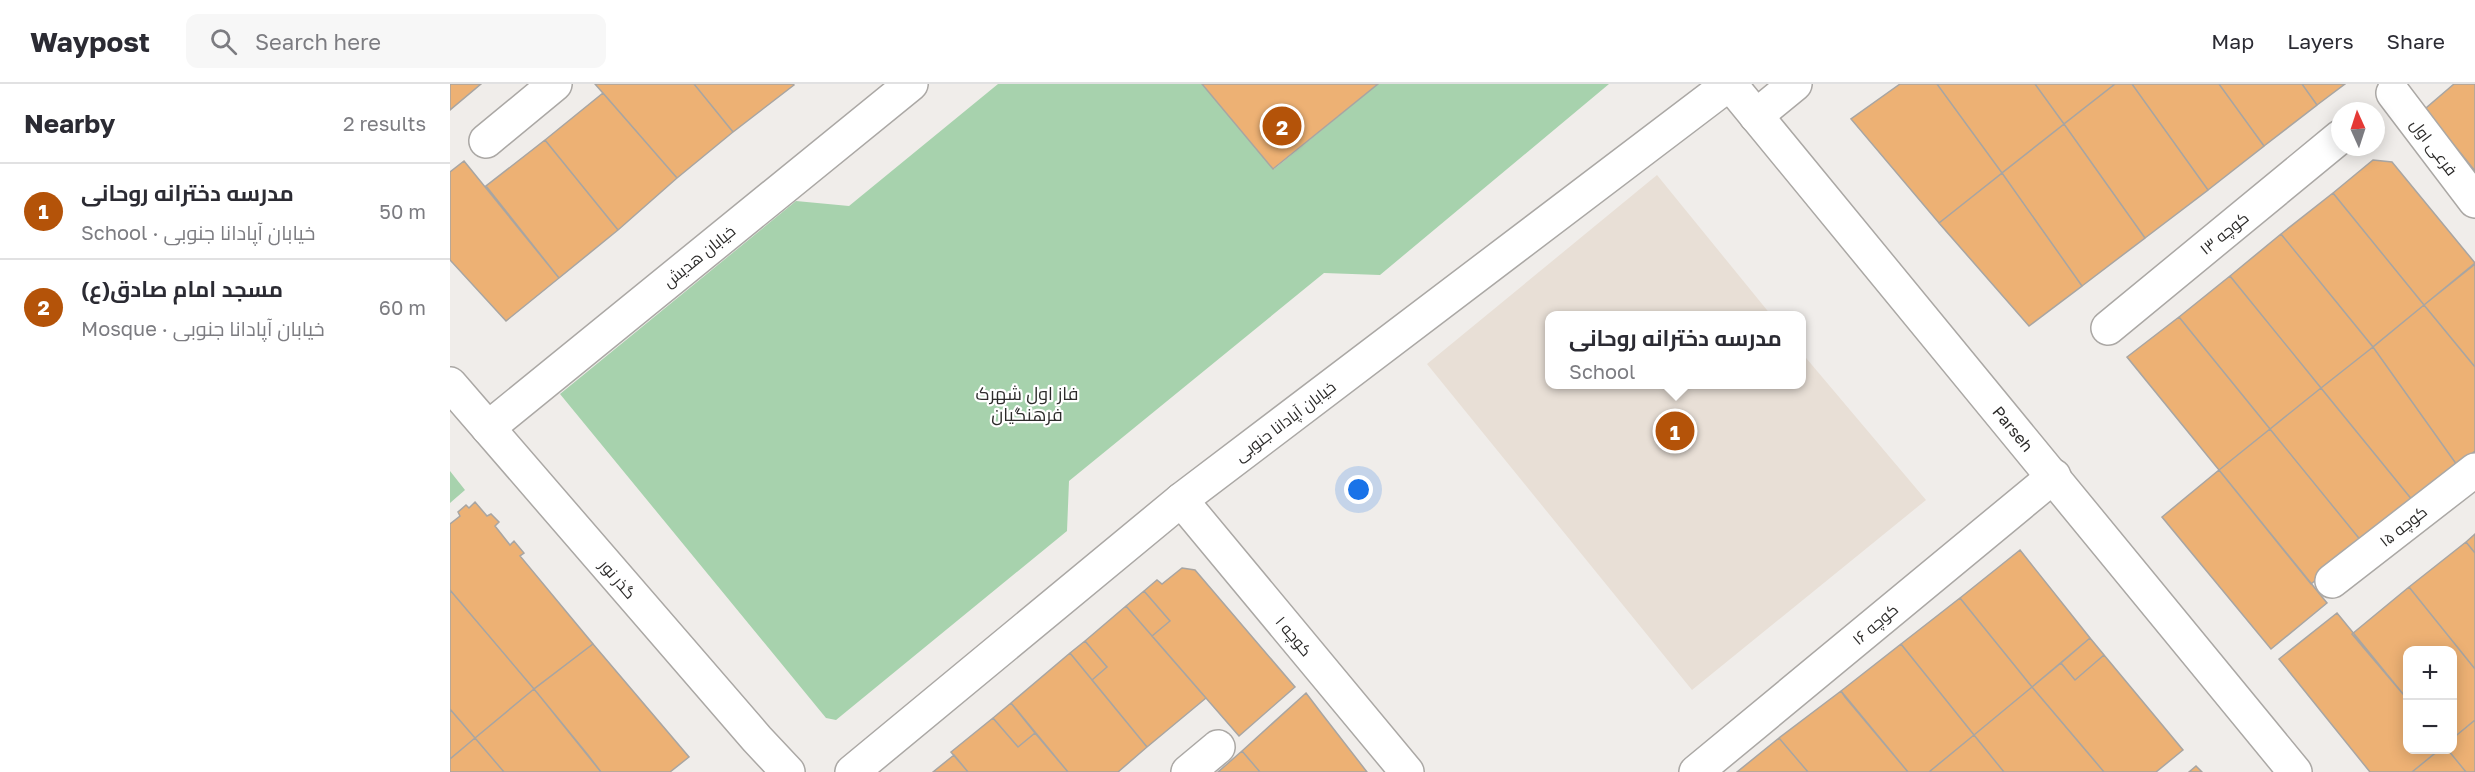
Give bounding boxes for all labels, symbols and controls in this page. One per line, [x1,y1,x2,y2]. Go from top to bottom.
search box [186,14,606,68]
text: Waypost [30,25,150,58]
icon: search [207,25,240,58]
text: Search here [255,28,381,55]
text: Map [2211,28,2254,54]
text: Layers [2287,28,2354,54]
text: Share [2387,28,2445,54]
north arrow [2331,102,2385,156]
pin: 2 [1262,104,1302,148]
text: Nearby [24,108,115,139]
text: 2 results [343,111,426,135]
street label: فرعی اول [2405,115,2462,180]
text: مدرسه دخترانه روحانی [81,179,294,206]
text: 1 [38,199,49,223]
text: 50 m [379,199,426,223]
street label: کوچه ۱۳ [2195,207,2254,260]
text: School · خیابان آپادانا جنوبی [81,220,315,244]
street label: خیابان هدیش [659,221,740,292]
text: مسجد امام صادق(ع) [81,275,283,302]
text: 2 [37,295,50,319]
text: 60 m [379,295,426,319]
popup [1545,311,1806,389]
text: Mosque · خیابان آپادانا جنوبی [81,316,325,340]
text: مدرسه دخترانه روحانی [1569,324,1782,351]
text: School [1569,359,1636,383]
street label: خیابان آپادانا جنوبی [1230,376,1341,467]
district label: فاز اول شهرک فرهنگیان [976,382,1078,426]
street label: Parseh [1988,402,2038,456]
pin: 1 [1656,408,1694,454]
your location [1344,475,1373,504]
street label: کوچه ۱۵ [2375,501,2432,552]
street label: گذر نور [595,555,640,603]
street label: کوچه ۱۶ [1848,599,1903,651]
street label: کوچه ۱ [1270,612,1317,661]
map controls [2403,646,2457,754]
button: + [2403,646,2457,700]
button: − [2403,700,2457,754]

